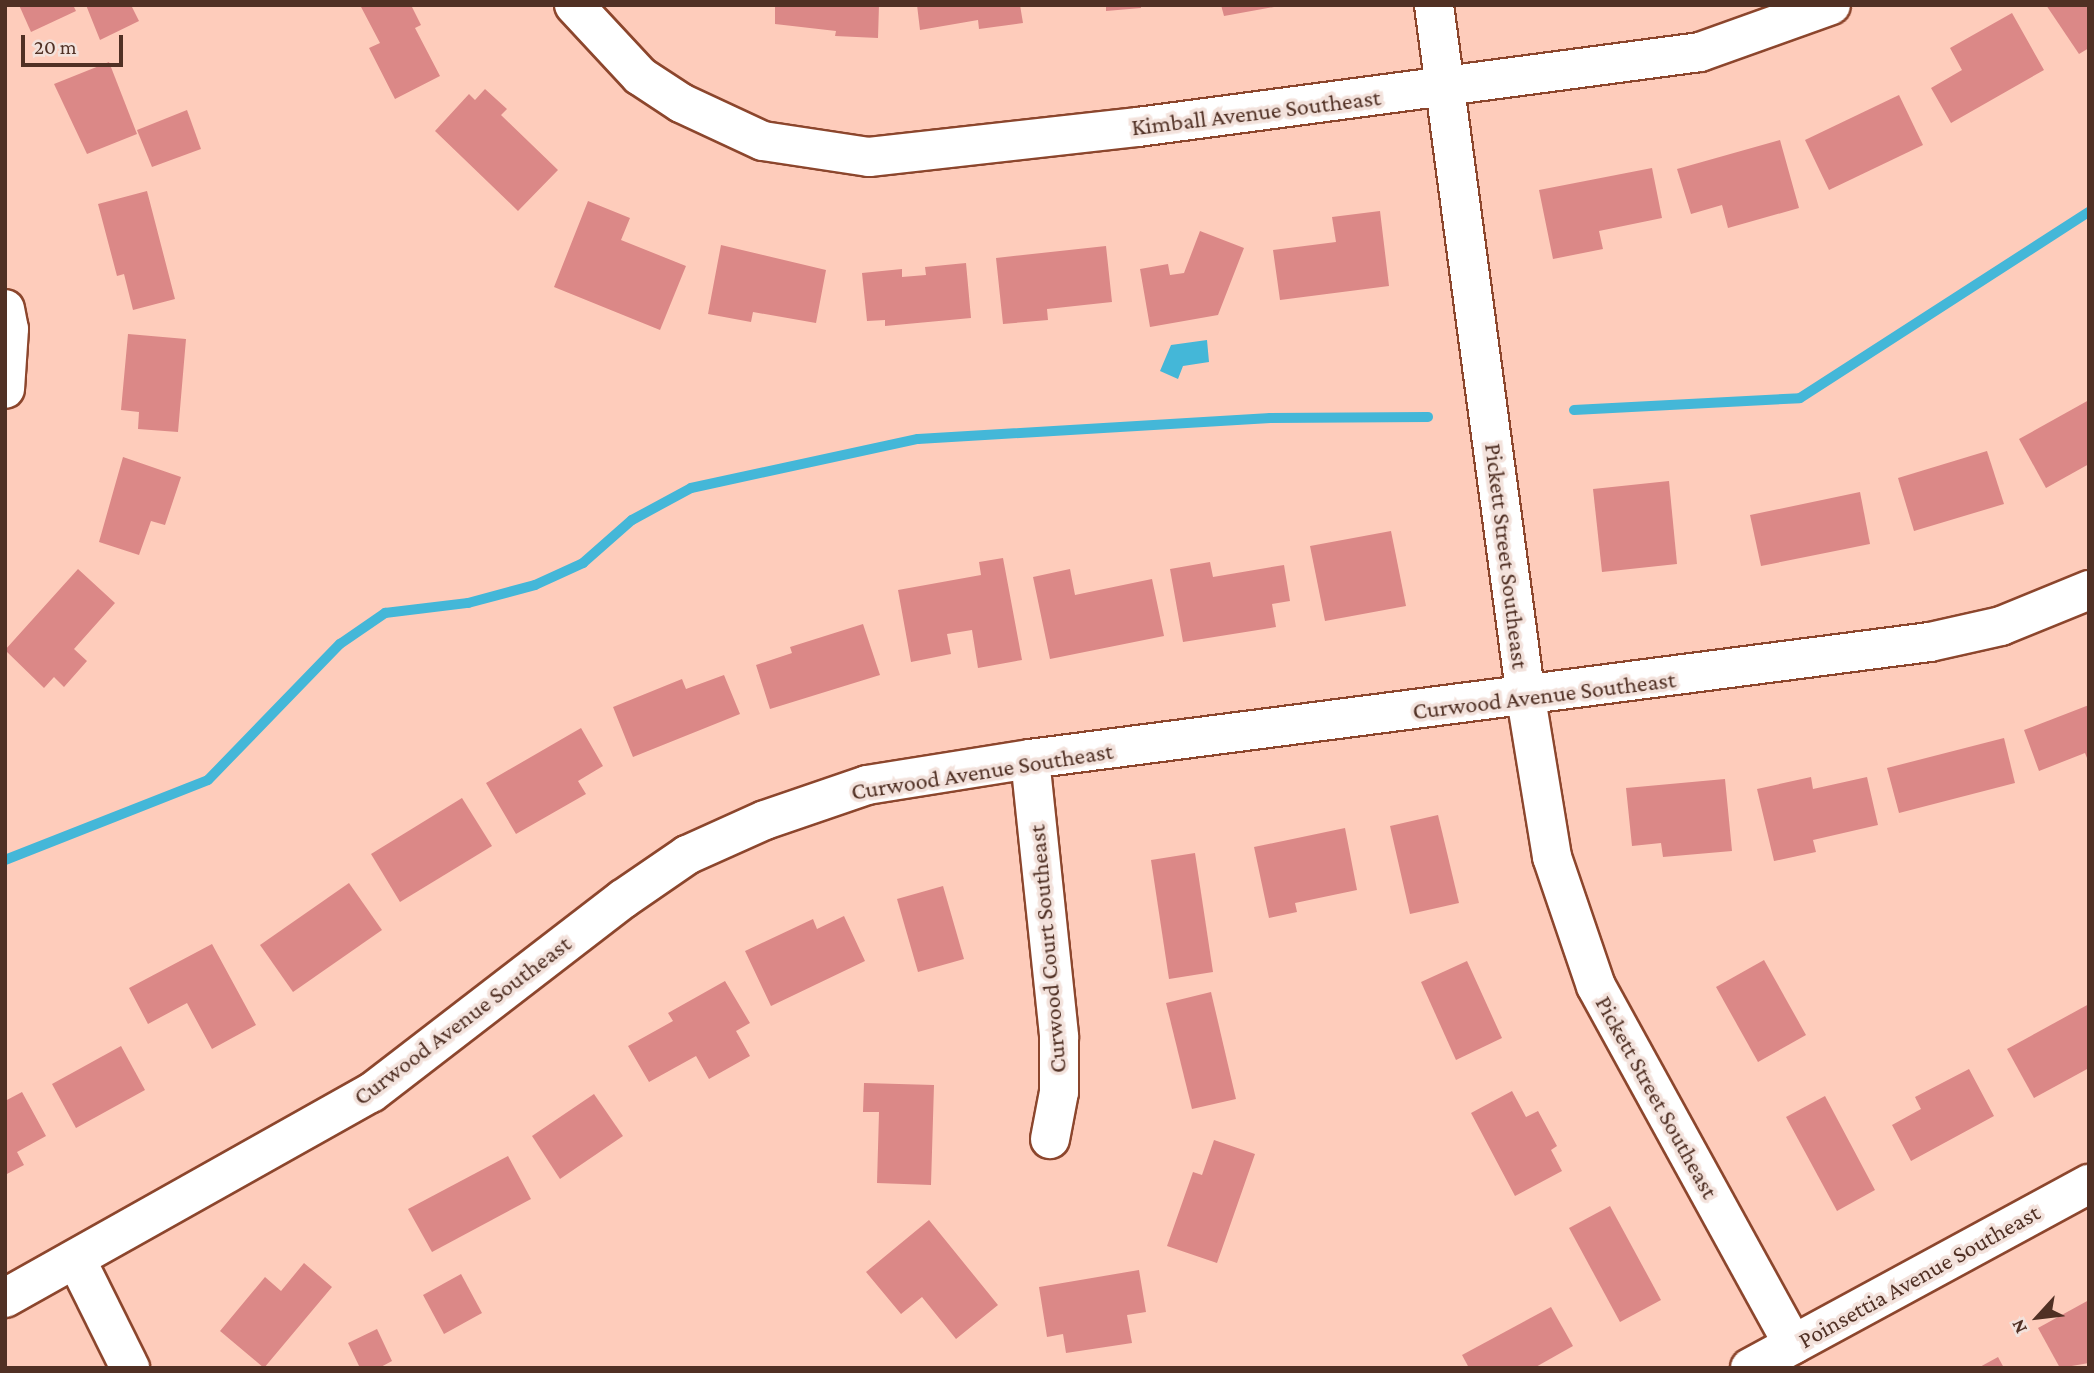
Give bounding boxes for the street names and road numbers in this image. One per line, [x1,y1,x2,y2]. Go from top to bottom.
street label: Kimball Avenue Southeast [1130,82,1382,142]
street label: Pickett Street Southeast [1479,442,1535,670]
street label: Curwood Avenue Southeast [1411,665,1677,725]
street label: Curwood Avenue Southeast [849,736,1115,806]
street label: Curwood Court Southeast [1022,824,1072,1074]
street label: Curwood Avenue Southeast [348,929,576,1111]
street label: Pickett Street Southeast [1589,991,1725,1203]
street label: Poinsettia Avenue Southeast [1793,1198,2045,1354]

